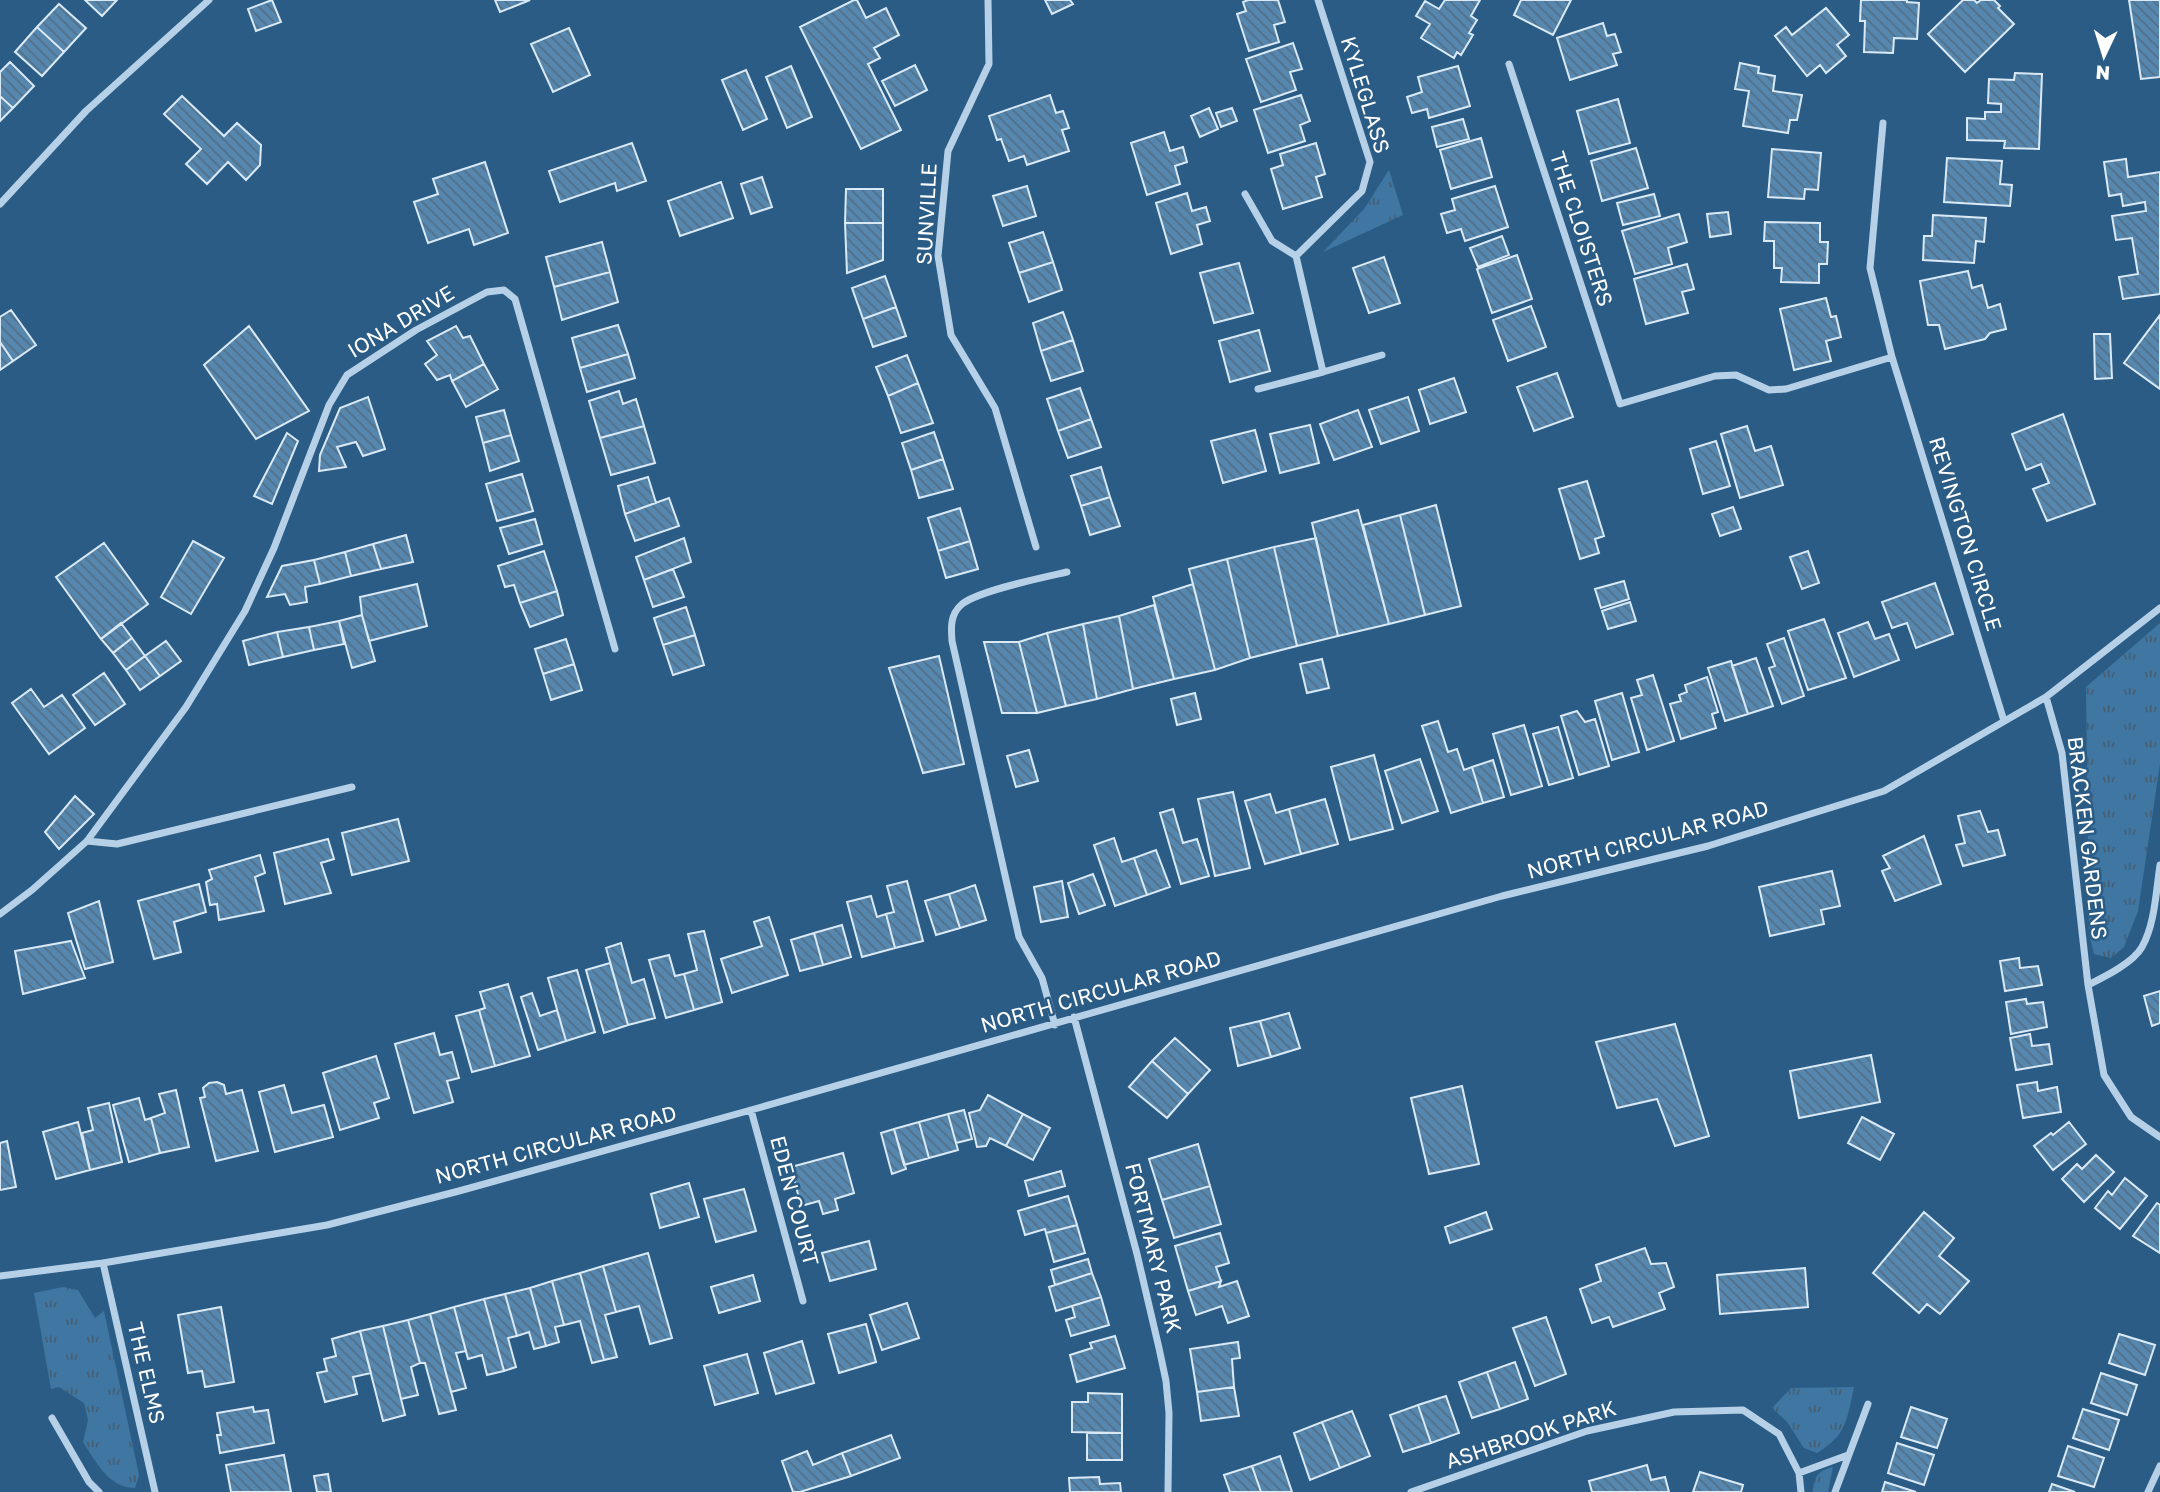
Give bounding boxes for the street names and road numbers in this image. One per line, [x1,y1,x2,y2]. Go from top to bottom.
street label: KYLEGLASS [1336,33,1396,156]
street label: THE CLOISTERS [1545,148,1619,309]
street label: SUNVILLE [910,162,942,266]
street label: IONA DRIVE [342,279,459,363]
street label: REVINGTON CIRCLE [1924,433,2008,634]
street label: BRACKEN GARDENS [2063,735,2113,941]
street label: NORTH CIRCULAR ROAD [1524,794,1771,884]
street label: NORTH CIRCULAR ROAD [977,944,1224,1038]
street label: NORTH CIRCULAR ROAD [432,1099,679,1189]
street label: EDEN COURT [765,1133,825,1269]
street label: FORTMARY PARK [1120,1160,1188,1336]
street label: THE ELMS [123,1320,171,1426]
street label: ASHBROOK PARK [1442,1394,1619,1474]

